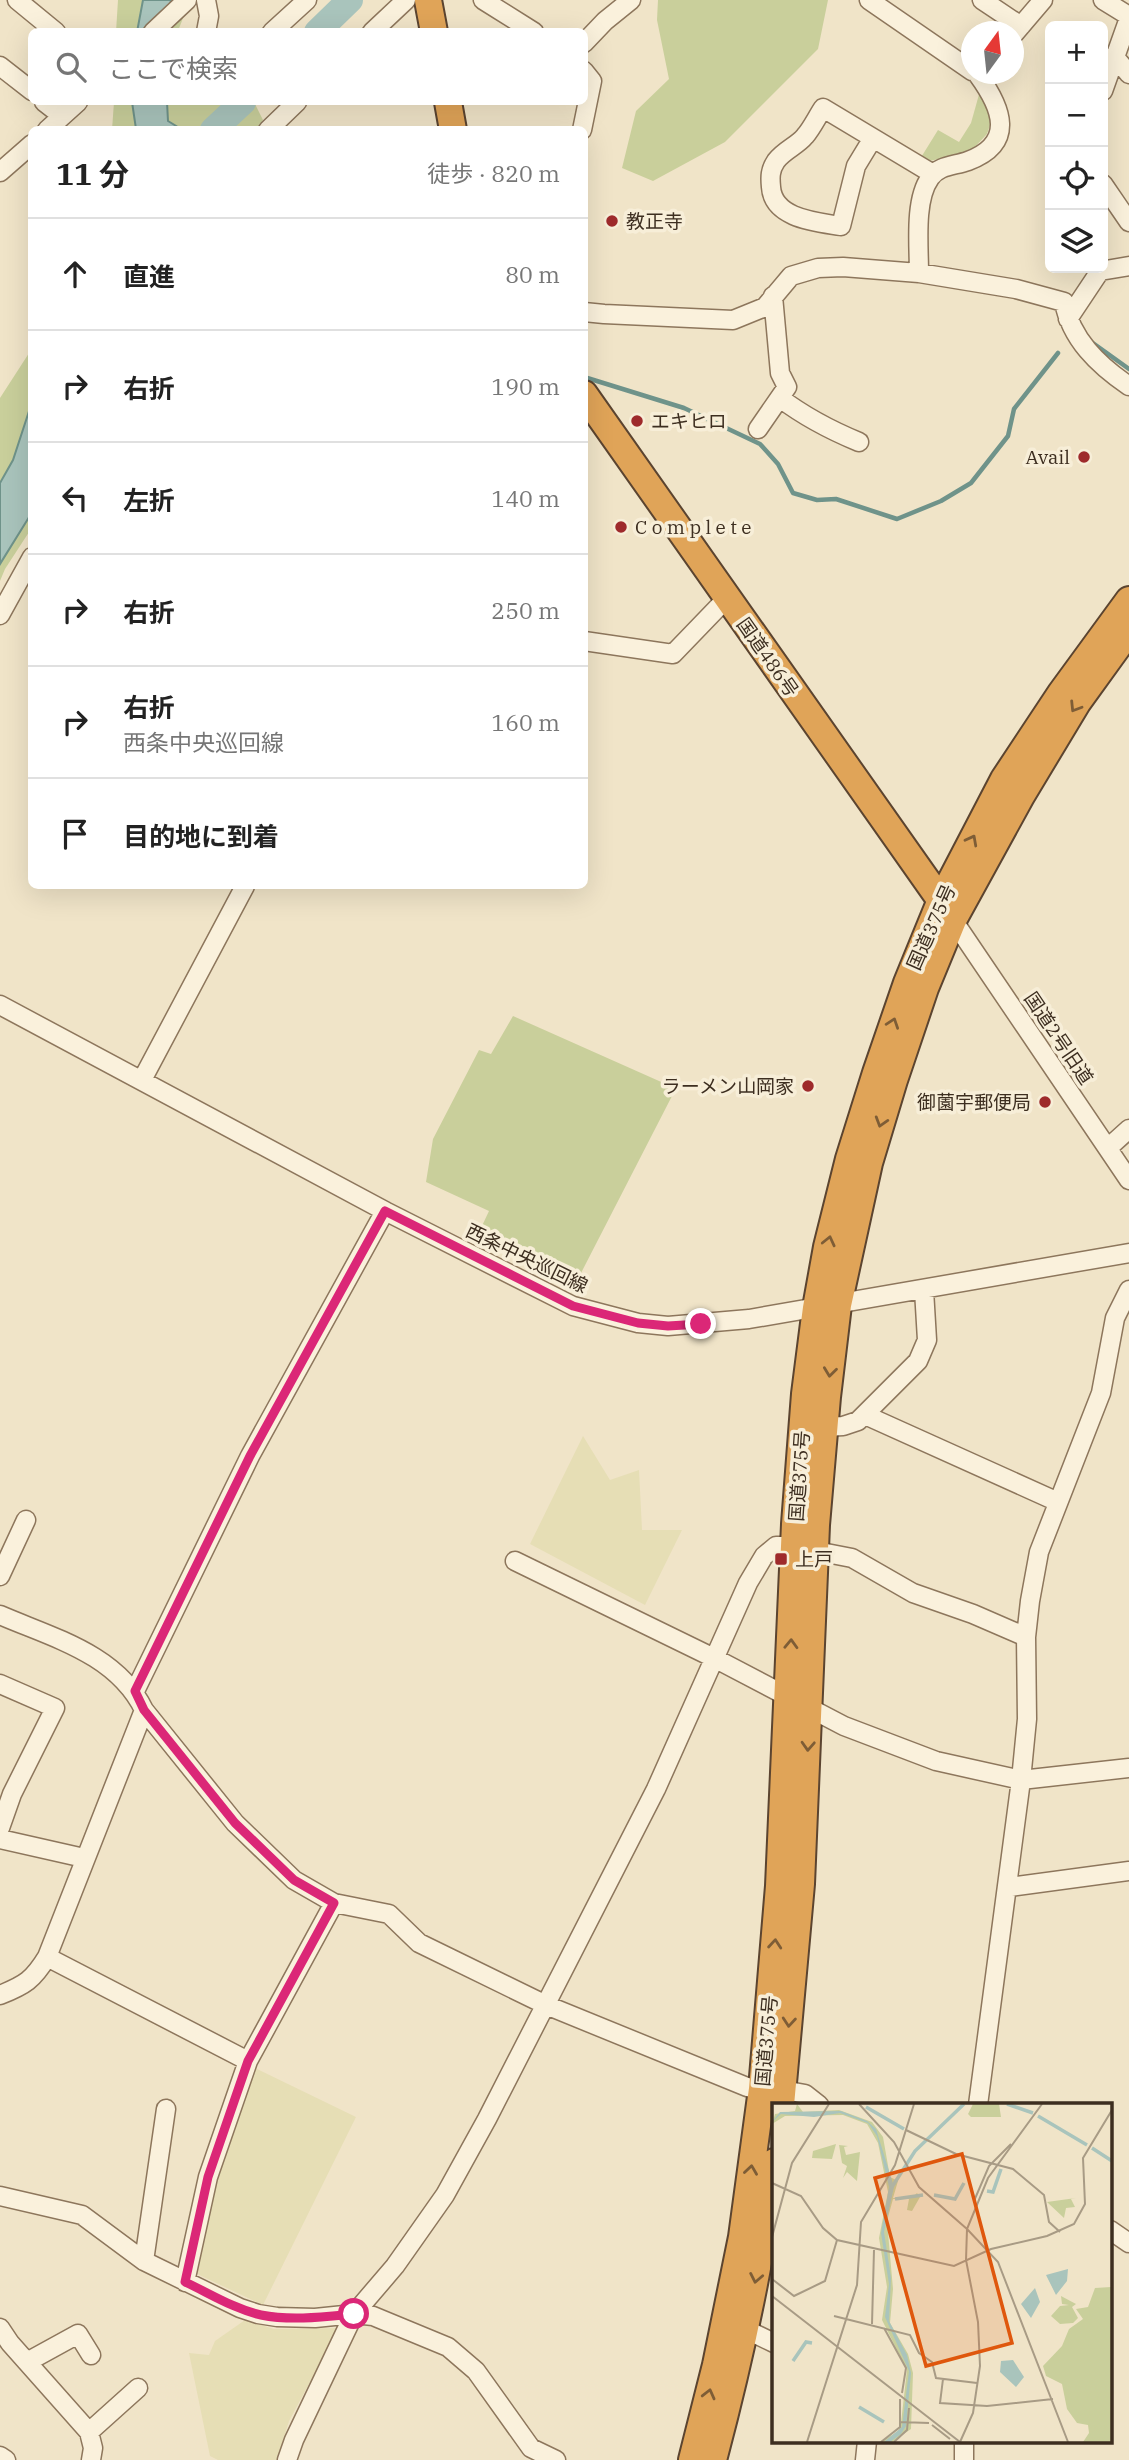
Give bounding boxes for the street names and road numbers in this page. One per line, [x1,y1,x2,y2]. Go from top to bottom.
street label: 国道486号 [732,613,804,701]
street label: 国道375号 [901,880,961,974]
street label: 国道2号旧道 [1019,987,1099,1089]
street label: 西条中央巡回線 [462,1218,592,1298]
street label: 国道375号 [784,1430,814,1522]
street label: 国道375号 [750,1995,782,2087]

